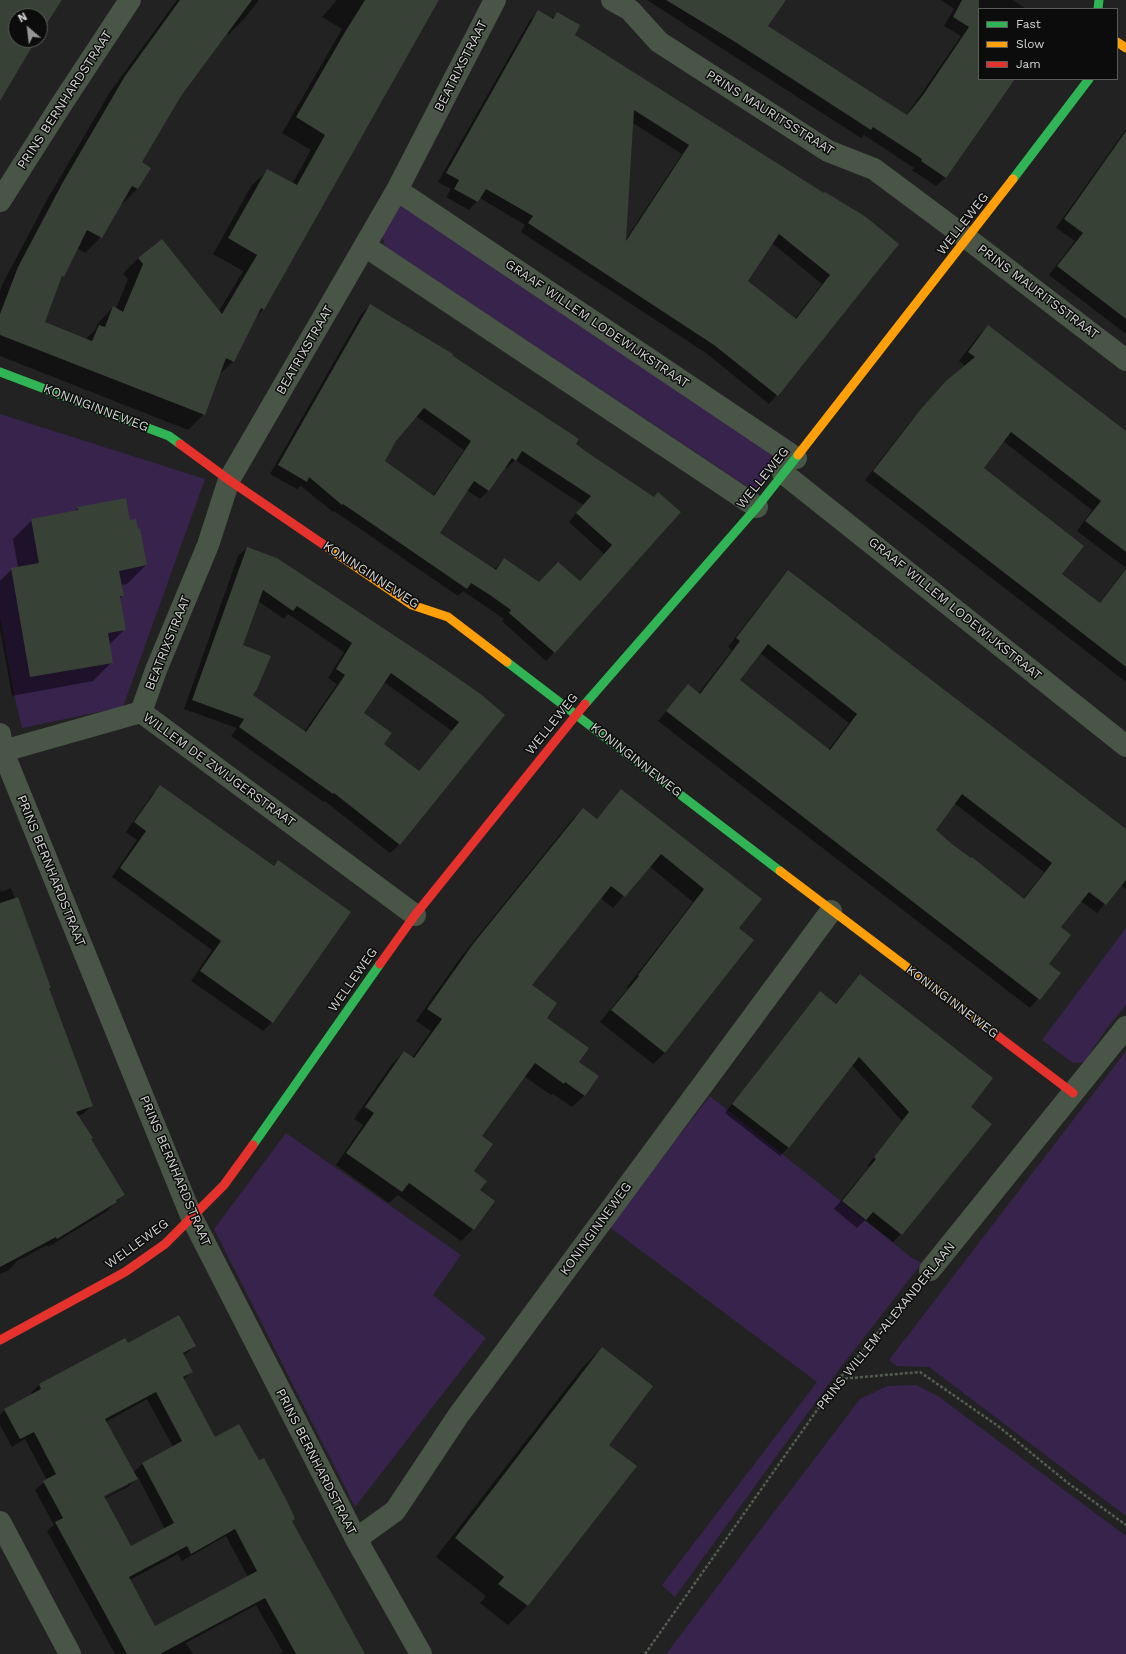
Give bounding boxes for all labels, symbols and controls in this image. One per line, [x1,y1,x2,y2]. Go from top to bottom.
north arrow [8,8,48,48]
legend [978,8,1118,80]
text: N [16,10,29,25]
text: Fast [1016,17,1041,31]
street label: BEATRIXSTRAAT [431,18,491,114]
street label: PRINS BERNHARDSTRAAT [14,28,116,172]
text: Slow [1016,37,1044,51]
text: Jam [1016,57,1041,71]
street label: PRINS MAURITSSTRAAT [703,67,837,159]
street label: WELLEWEG [934,190,992,258]
street label: PRINS MAURITSSTRAAT [974,241,1102,343]
street label: GRAAF WILLEM LODEWIJKSTRAAT [502,256,692,392]
street label: BEATRIXSTRAAT [273,303,337,397]
street label: KONINGINNEWEG [41,381,151,435]
street label: WELLEWEG [733,444,793,512]
street label: GRAAF WILLEM LODEWIJKSTRAAT [865,534,1045,684]
street label: KONINGINNEWEG [320,538,422,612]
street label: BEATRIXSTRAAT [142,593,194,693]
street label: WELLEWEG [522,690,582,758]
street label: WILLEM DE ZWIJGERSTRAAT [140,710,298,830]
street label: KONINGINNEWEG [587,720,685,800]
street label: PRINS BERNHARDSTRAAT [13,793,89,949]
street label: WELLEWEG [325,945,381,1015]
street label: KONINGINNEWEG [903,962,1001,1042]
street label: PRINS BERNHARDSTRAAT [136,1093,214,1249]
street label: KONINGINNEWEG [557,1179,635,1279]
street label: WELLEWEG [102,1216,172,1272]
street label: PRINS WILLEM-ALEXANDERLAAN [813,1239,959,1413]
street label: PRINS BERNHARDSTRAAT [272,1386,360,1538]

